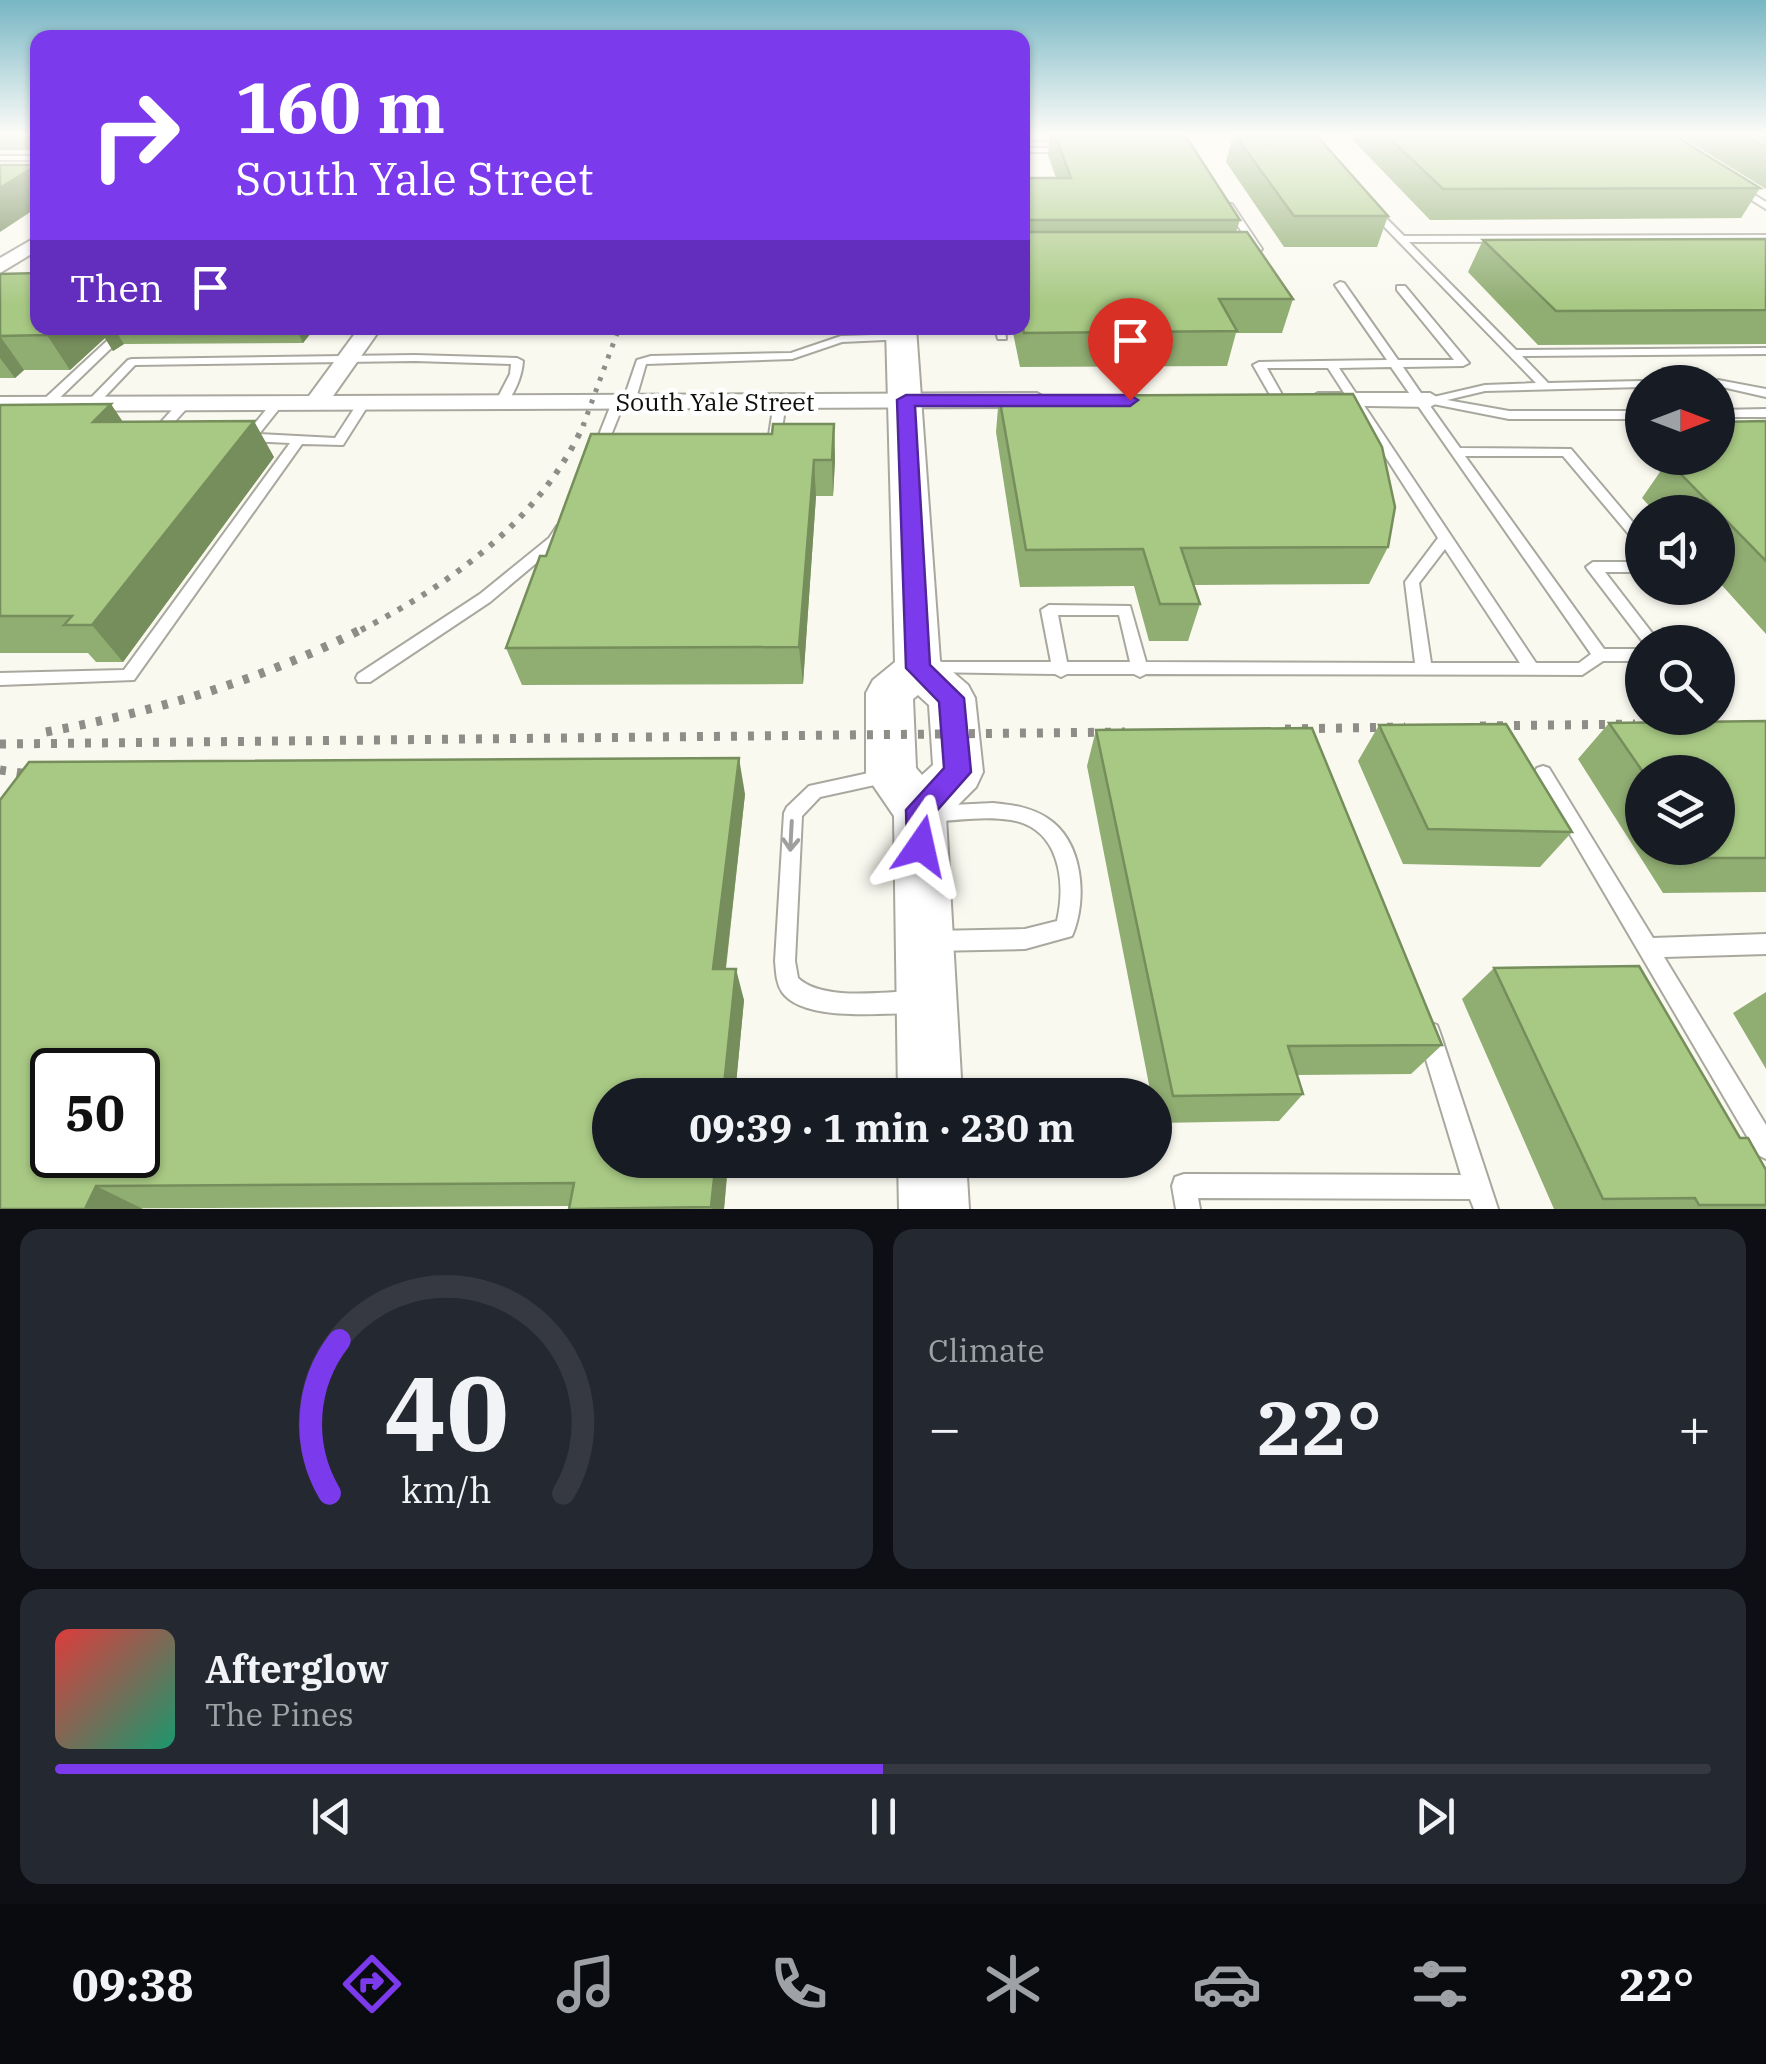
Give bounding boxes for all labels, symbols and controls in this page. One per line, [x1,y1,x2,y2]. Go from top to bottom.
text: 160 m [235,61,445,152]
icon: right [70,70,200,200]
text: South Yale Street [235,149,594,207]
icon: arrive [183,260,238,315]
text: Then [70,263,163,312]
pin [1088,298,1173,401]
icon: arrive [1103,313,1158,368]
north arrow [1625,365,1735,475]
map controls [1625,365,1735,865]
street label: South Yale Street [615,385,815,418]
button: sound [1625,495,1735,605]
button: search [1625,625,1735,735]
button: layers [1625,755,1735,865]
position arrow [869,794,973,898]
one-way arrow [781,819,800,851]
speed limit sign: 50 [30,1048,160,1178]
text: 09:39 · 1 min · 230 m [689,1103,1075,1152]
text: Climate [928,1329,1045,1371]
text: 40 [384,1344,509,1480]
text: 22° [1257,1378,1382,1476]
text: − [928,1392,961,1463]
text: + [1678,1392,1711,1463]
text: km/h [401,1466,492,1513]
text: Afterglow [205,1644,389,1693]
text: The Pines [205,1693,354,1735]
icon: previous [304,1789,359,1844]
icon: pause [856,1789,911,1844]
icon: next [1408,1789,1463,1844]
icon: directions [337,1949,407,2019]
icon: music [551,1949,621,2019]
icon: phone [764,1949,834,2019]
icon: climate [978,1949,1048,2019]
icon: car [1192,1949,1262,2019]
icon: filters [1405,1949,1475,2019]
text: 09:38 [72,1955,193,2013]
text: 22° [1619,1955,1694,2013]

